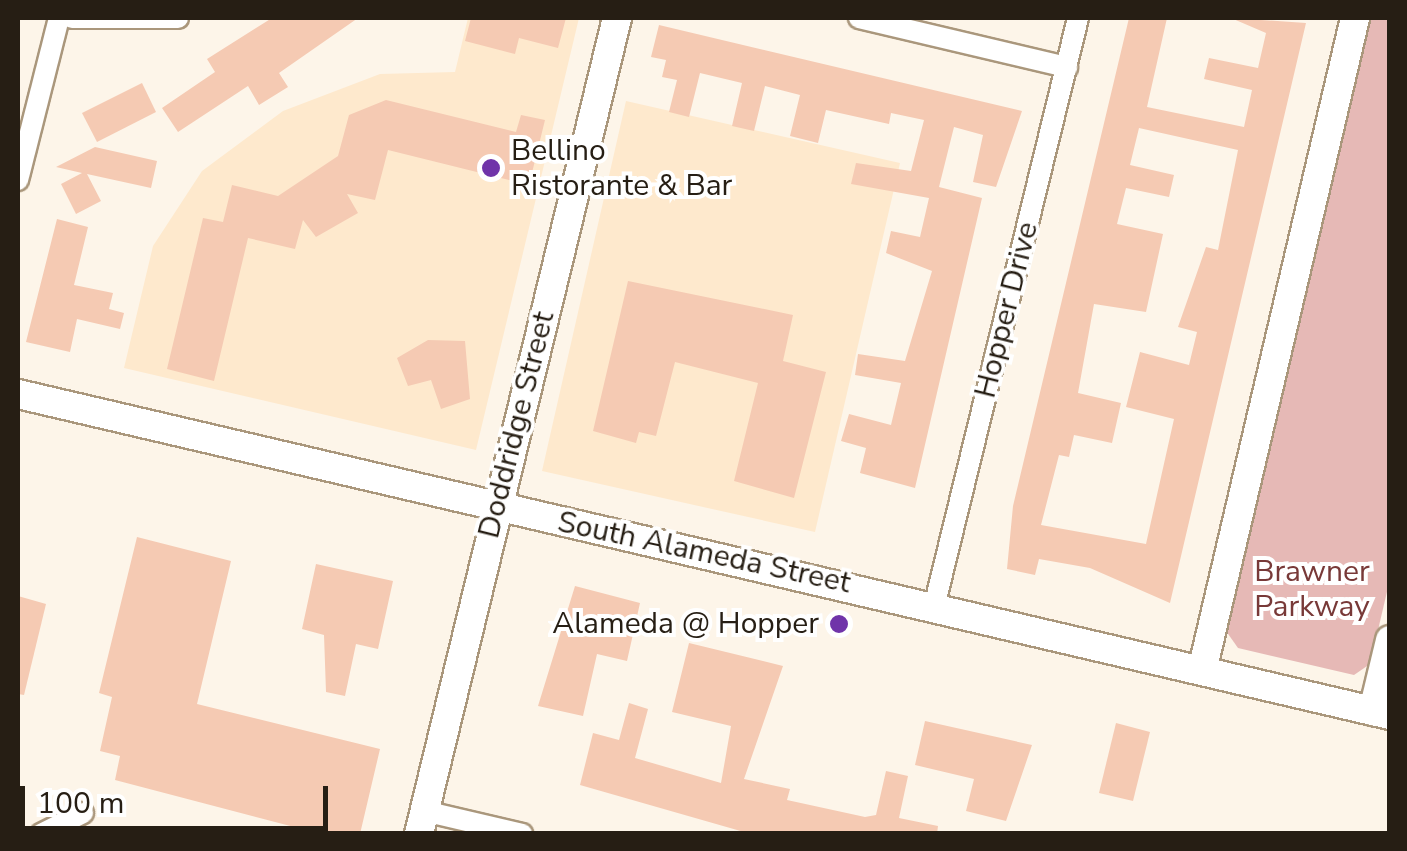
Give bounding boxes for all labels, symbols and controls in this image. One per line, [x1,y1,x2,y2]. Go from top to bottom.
place label: Bellino Ristorante & Bar [511,133,732,204]
marker: Bellino Ristorante & Bar [480,157,502,179]
street label: Hopper Drive [968,218,1046,402]
street label: Doddridge Street [471,308,563,542]
street label: South Alameda Street [554,504,854,602]
park label: Brawner Parkway [1254,554,1370,624]
place label: Alameda @ Hopper [552,606,819,642]
marker: Alameda @ Hopper [828,613,850,635]
scale bar [25,766,332,828]
text: 100 m [37,783,124,824]

